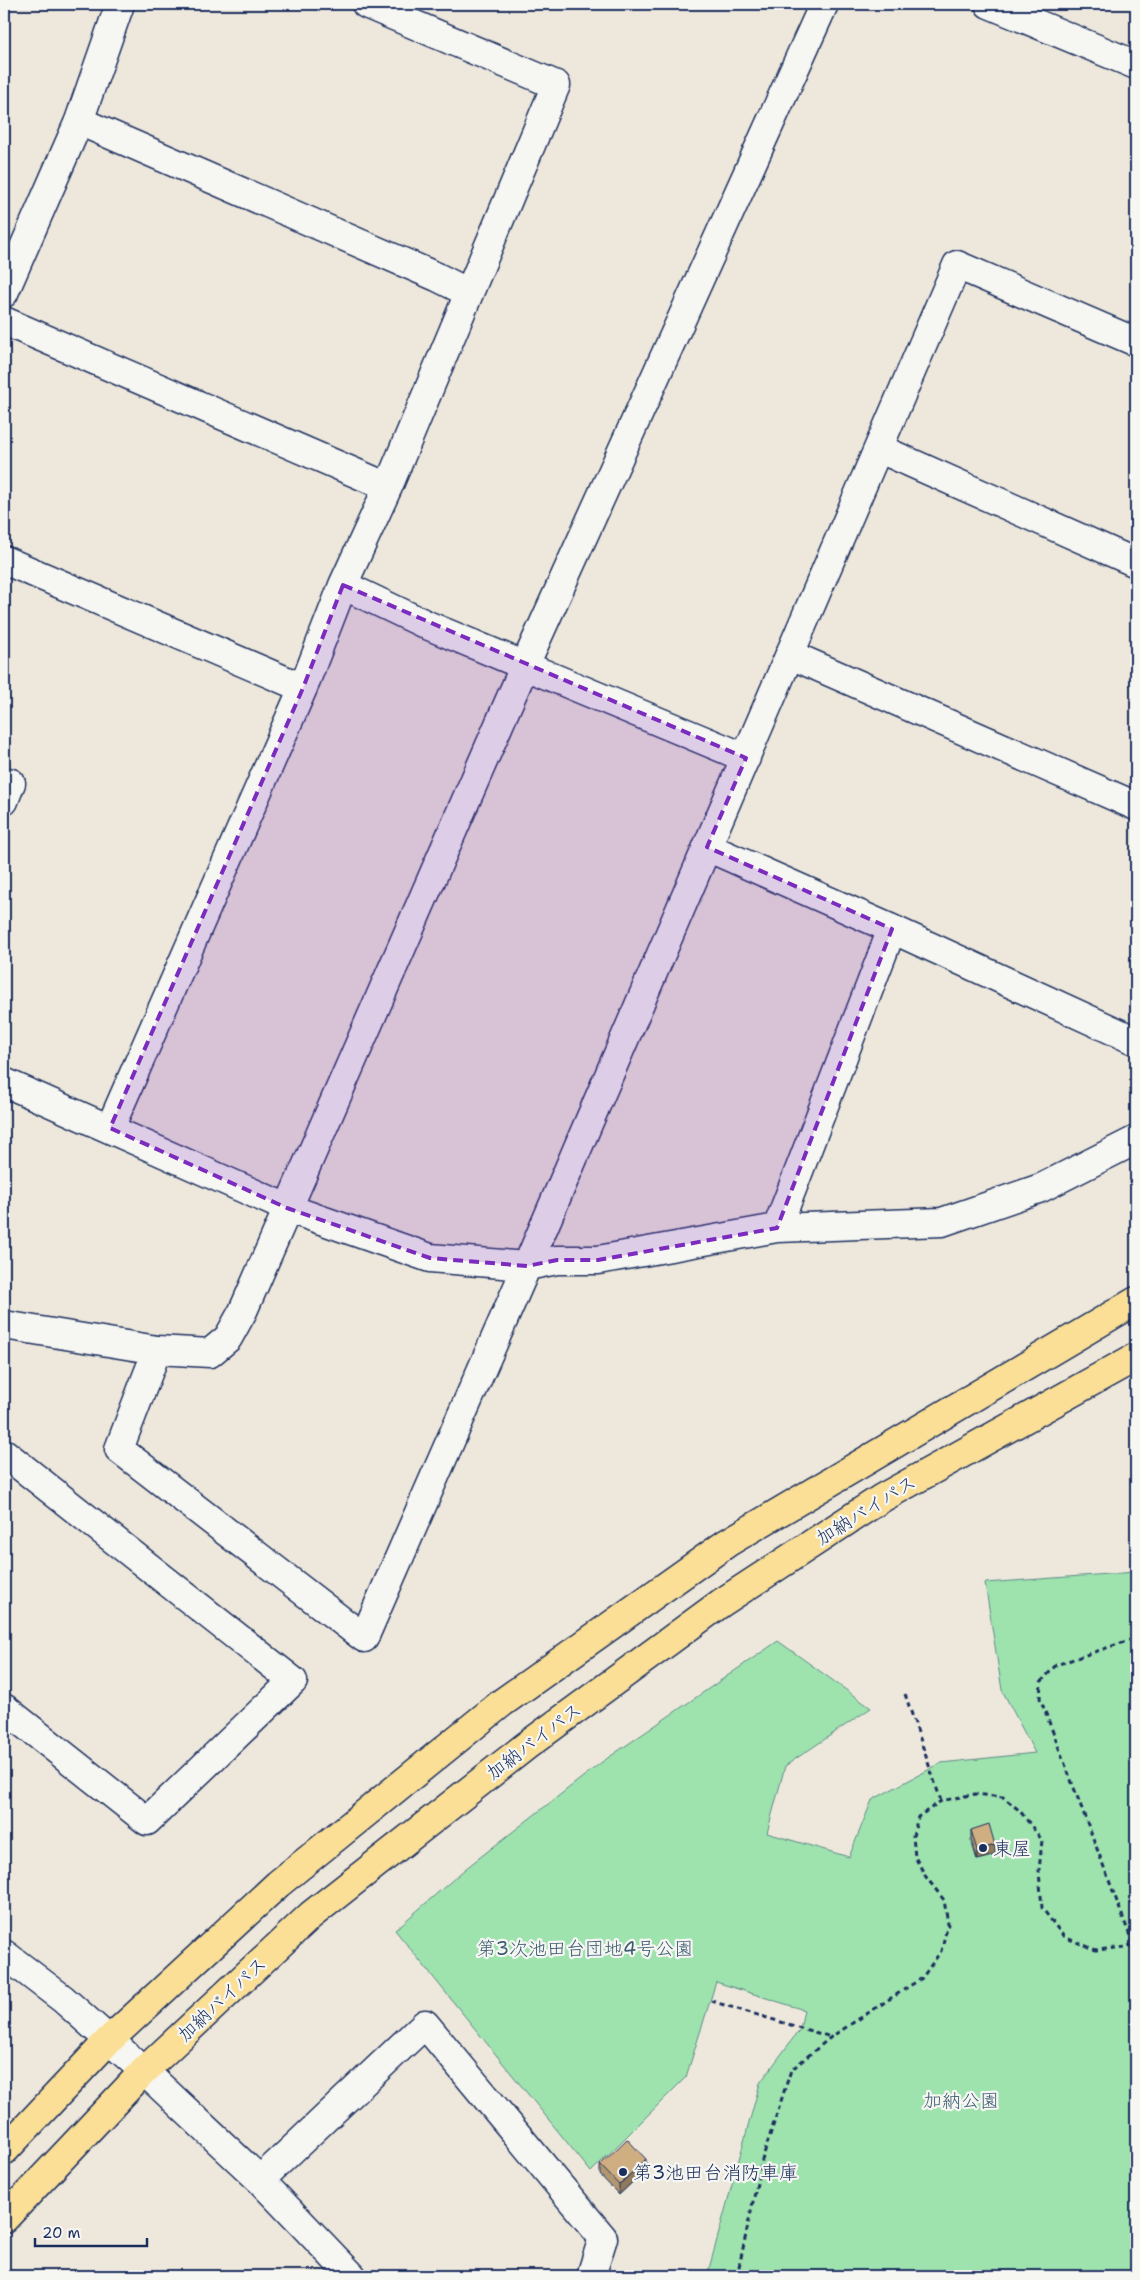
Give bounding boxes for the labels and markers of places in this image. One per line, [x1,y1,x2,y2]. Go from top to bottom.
place label: 東屋 [993,1836,1031,1861]
marker: 東屋 [977,1842,989,1854]
place label: 第3池田台消防車庫 [633,2160,798,2185]
marker: 第3池田台消防車庫 [617,2166,629,2178]

